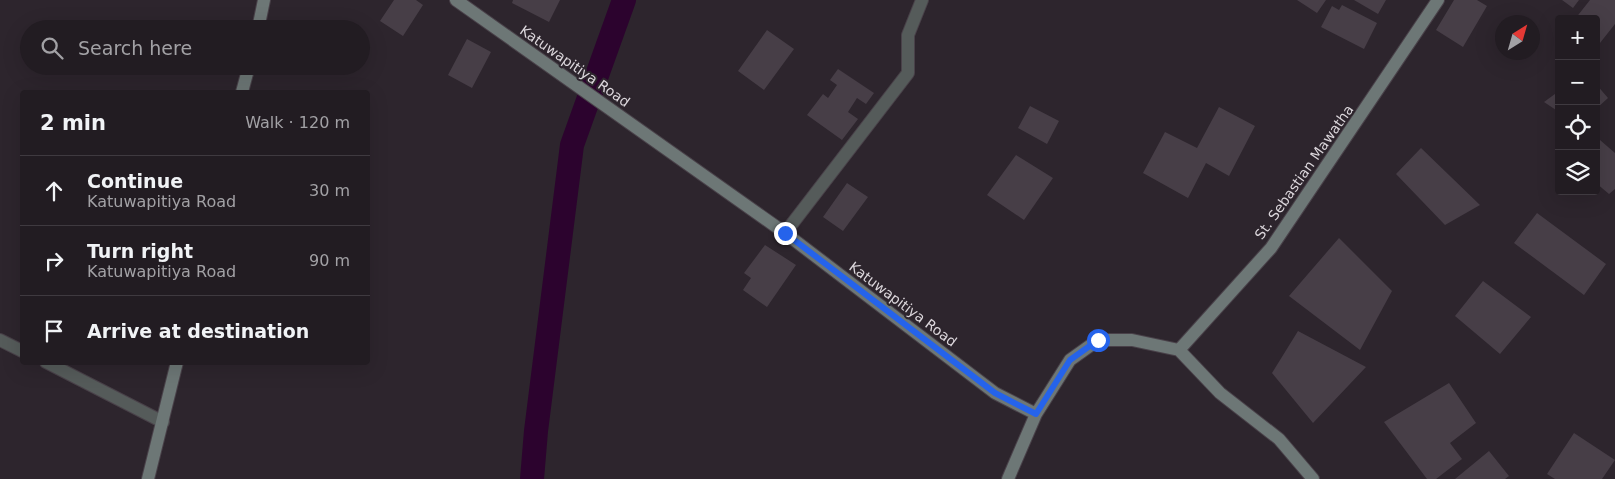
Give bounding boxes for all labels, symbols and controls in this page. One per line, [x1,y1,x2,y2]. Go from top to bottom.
north arrow [1495,15,1540,60]
map controls [1555,15,1600,195]
button: + [1555,15,1600,60]
search box [20,20,370,75]
street label: Katuwapitiya Road [517,22,633,110]
icon: search [38,34,66,62]
text: Search here [78,37,192,59]
button: − [1555,60,1600,105]
street label: St. Sebastian Mawatha [1251,102,1357,242]
button: locate [1555,105,1600,150]
text: 2 min [40,111,106,135]
text: Walk · 120 m [245,113,350,132]
button: layers [1555,150,1600,195]
text: Continue [87,170,183,192]
icon: ahead [40,177,68,205]
text: 30 m [309,181,350,200]
text: Katuwapitiya Road [87,192,236,211]
route end [774,222,797,245]
text: Turn right [87,240,193,262]
icon: right [40,247,68,275]
text: 90 m [309,251,350,270]
street label: Katuwapitiya Road [846,258,960,350]
text: Katuwapitiya Road [87,262,236,281]
icon: arrive [40,317,68,345]
text: Arrive at destination [87,320,309,342]
route start [1087,329,1110,352]

